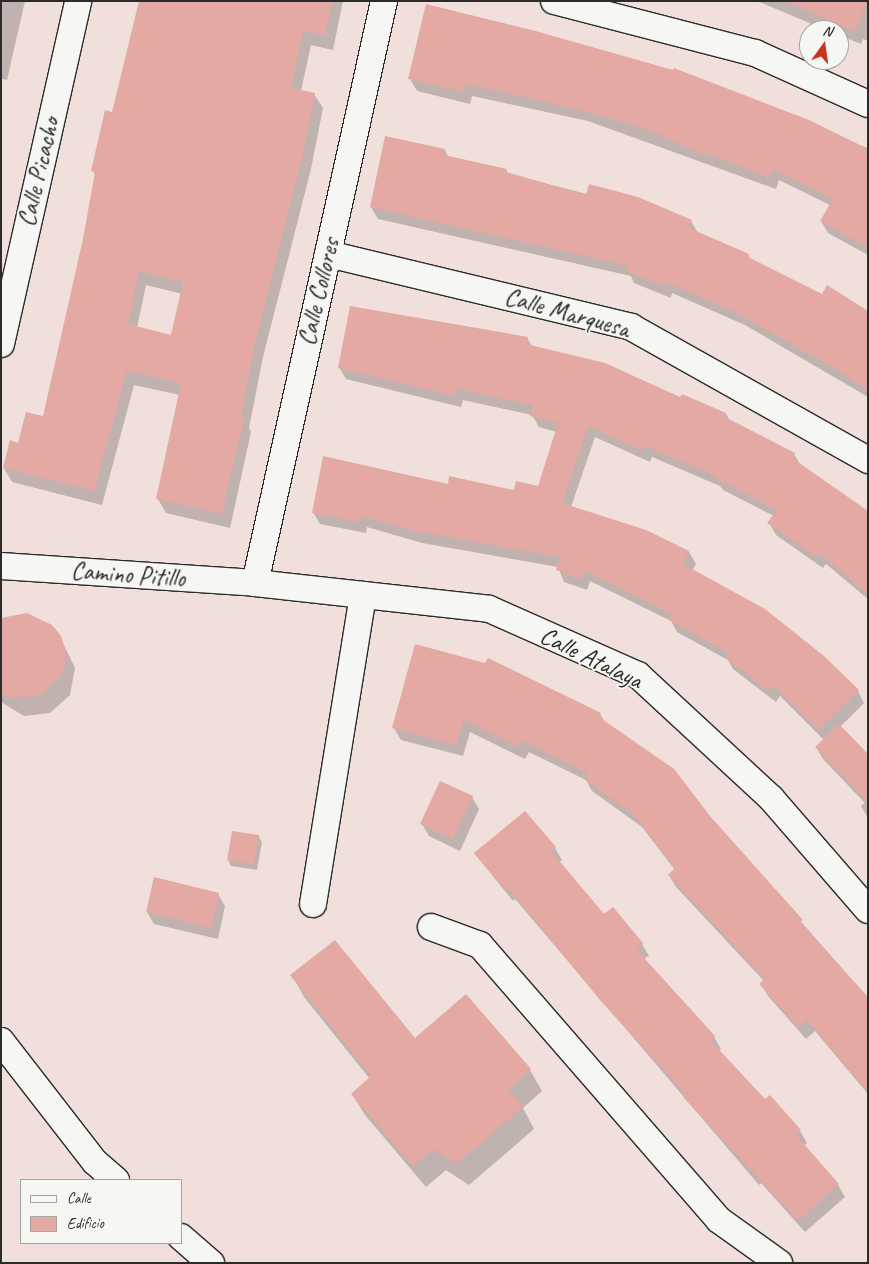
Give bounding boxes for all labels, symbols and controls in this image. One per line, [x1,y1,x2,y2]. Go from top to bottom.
north arrow [799,20,849,70]
text: N [821,22,834,40]
street label: Calle Picacho [12,115,66,229]
street label: Calle Collores [292,236,346,348]
street label: Calle Marquesa [501,282,633,344]
street label: Camino Pitillo [70,556,186,594]
street label: Calle Atalaya [535,620,647,696]
legend [20,1179,182,1244]
text: Calle [67,1189,91,1208]
text: Edificio [67,1214,104,1233]

